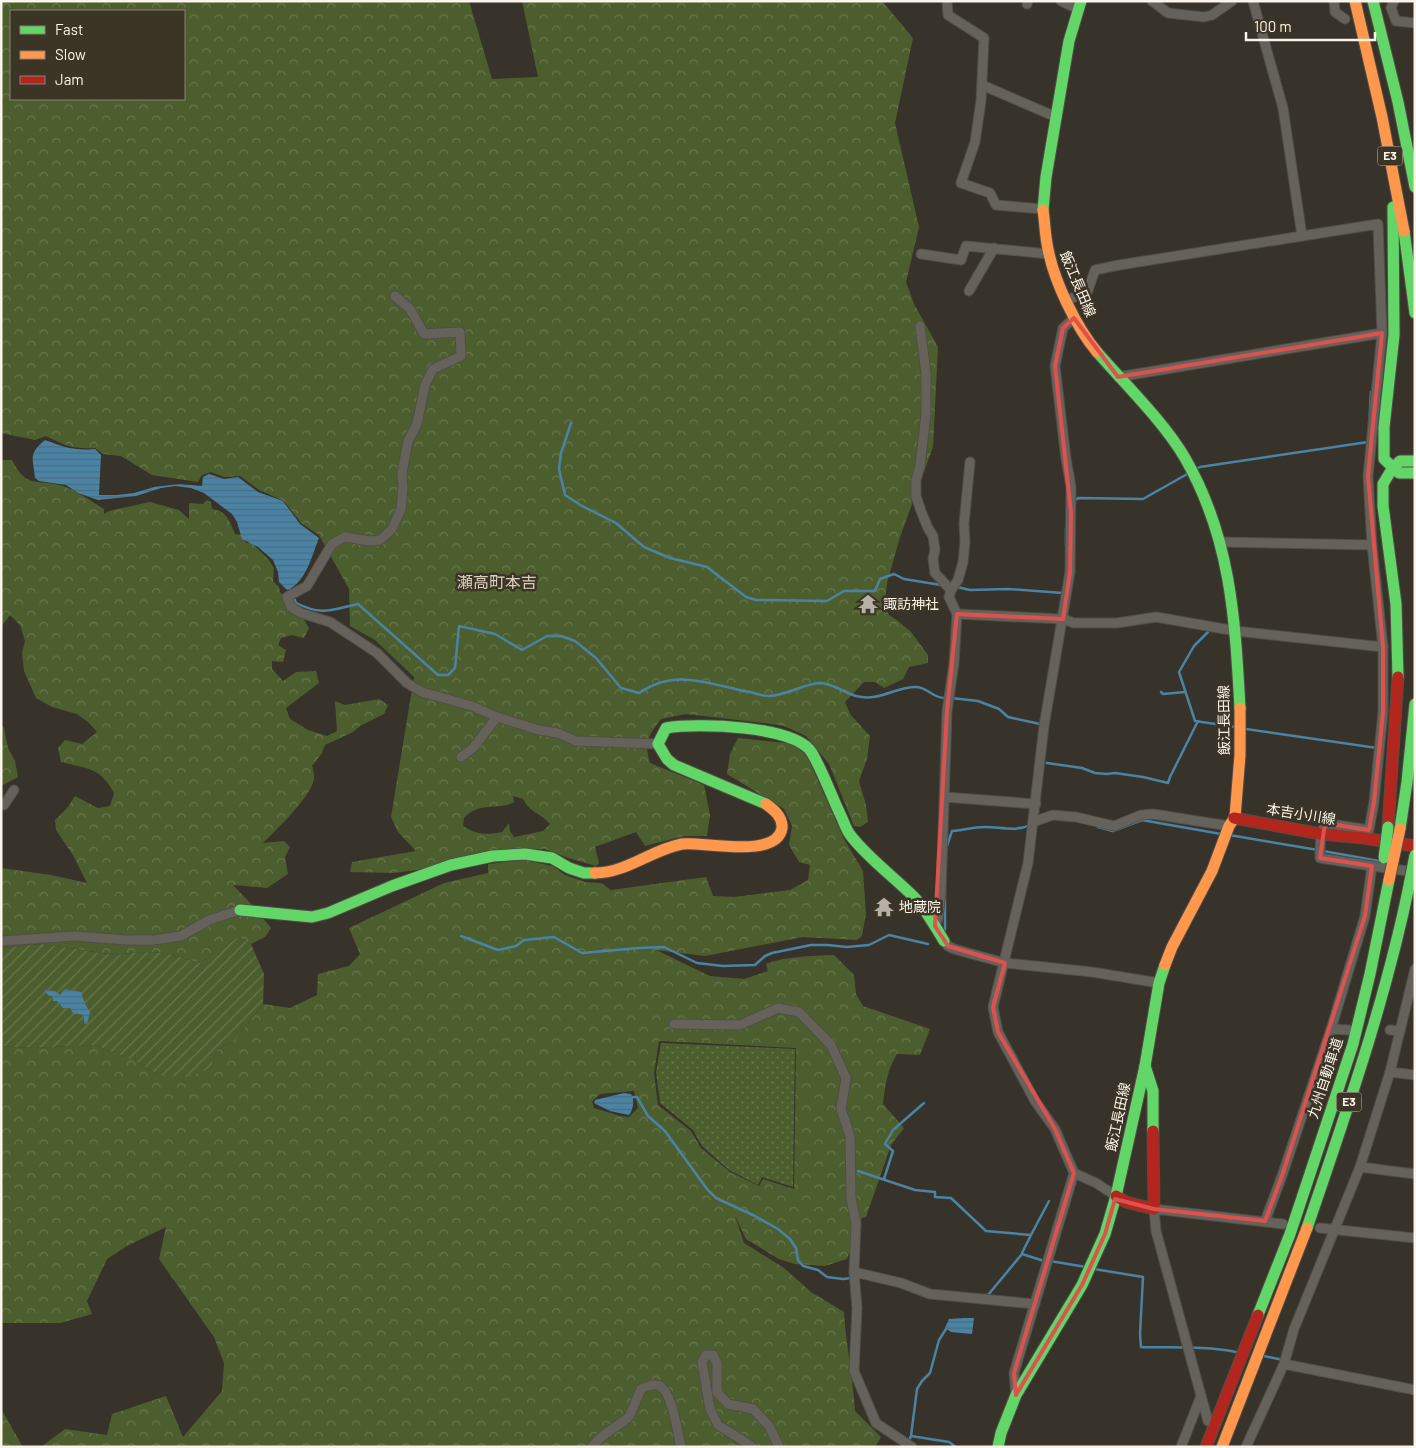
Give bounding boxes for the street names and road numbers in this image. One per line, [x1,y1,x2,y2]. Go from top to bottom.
road number: E3 [1378,146,1402,166]
street label: 飯江長田線 [1057,248,1100,319]
street label: 飯江長田線 [1214,685,1233,755]
street label: 本吉小川線 [1265,800,1337,827]
street label: 九州自動車道 [1303,1035,1346,1120]
street label: 飯江長田線 [1102,1081,1133,1153]
road number: E3 [1336,1092,1362,1112]

